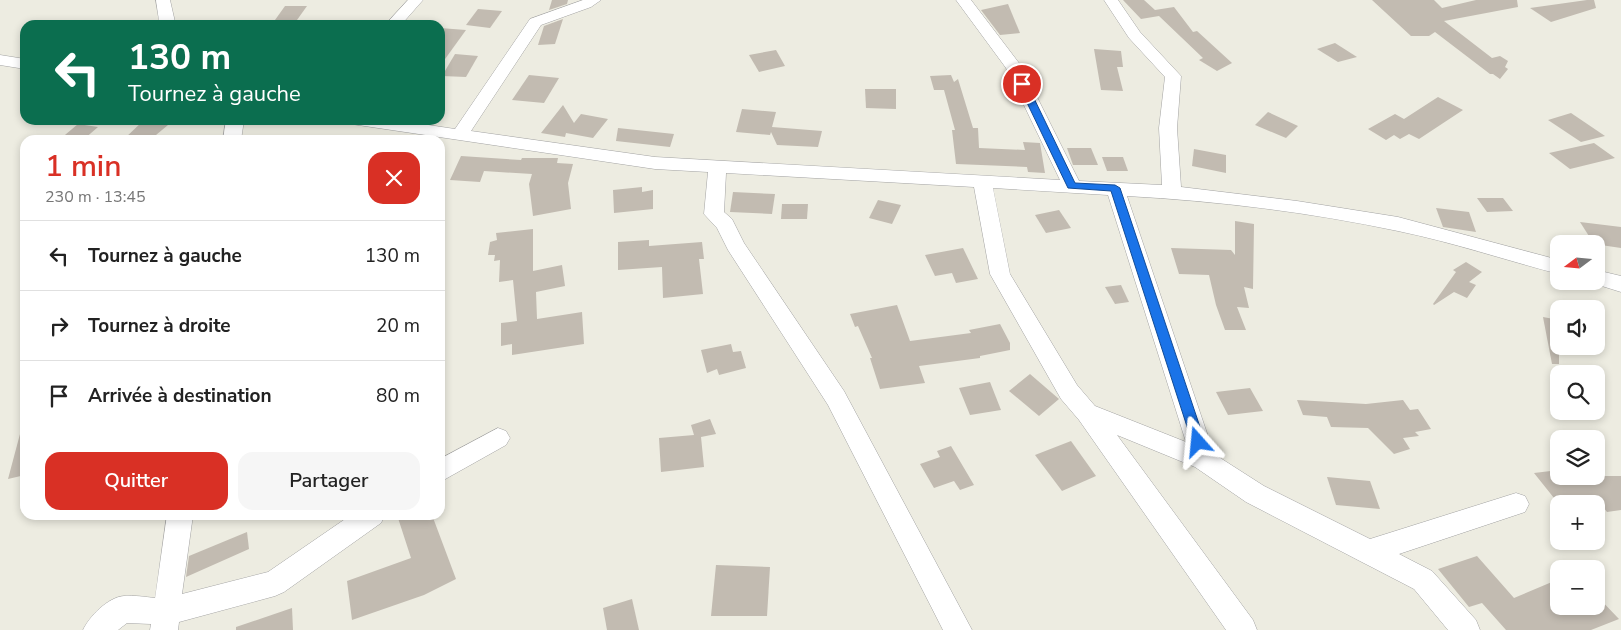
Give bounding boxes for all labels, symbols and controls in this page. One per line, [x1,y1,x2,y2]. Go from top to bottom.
text: 130 m [128,34,231,81]
icon: left [45,40,110,105]
pin [1001,63,1043,105]
icon: arrive [1008,70,1036,98]
text: Tournez à gauche [128,79,301,109]
text: 1 min [45,146,121,187]
button: close [368,152,420,204]
text: 230 m · 13:45 [45,186,146,208]
north arrow [1550,235,1605,290]
map controls [1550,235,1605,615]
icon: left [45,242,73,270]
text: Tournez à gauche [88,243,242,269]
text: 130 m [365,243,420,269]
button: sound [1550,300,1605,355]
icon: right [45,312,73,340]
text: Tournez à droite [88,313,231,339]
text: 20 m [376,313,420,339]
button: search [1550,365,1605,420]
icon: arrive [45,382,73,410]
text: Arrivée à destination [88,383,272,409]
text: 80 m [376,383,420,409]
position arrow [1171,415,1223,467]
button: layers [1550,430,1605,485]
button: Quitter [45,452,228,510]
button: Partager [238,452,420,510]
button: + [1550,495,1605,550]
button: − [1550,560,1605,615]

